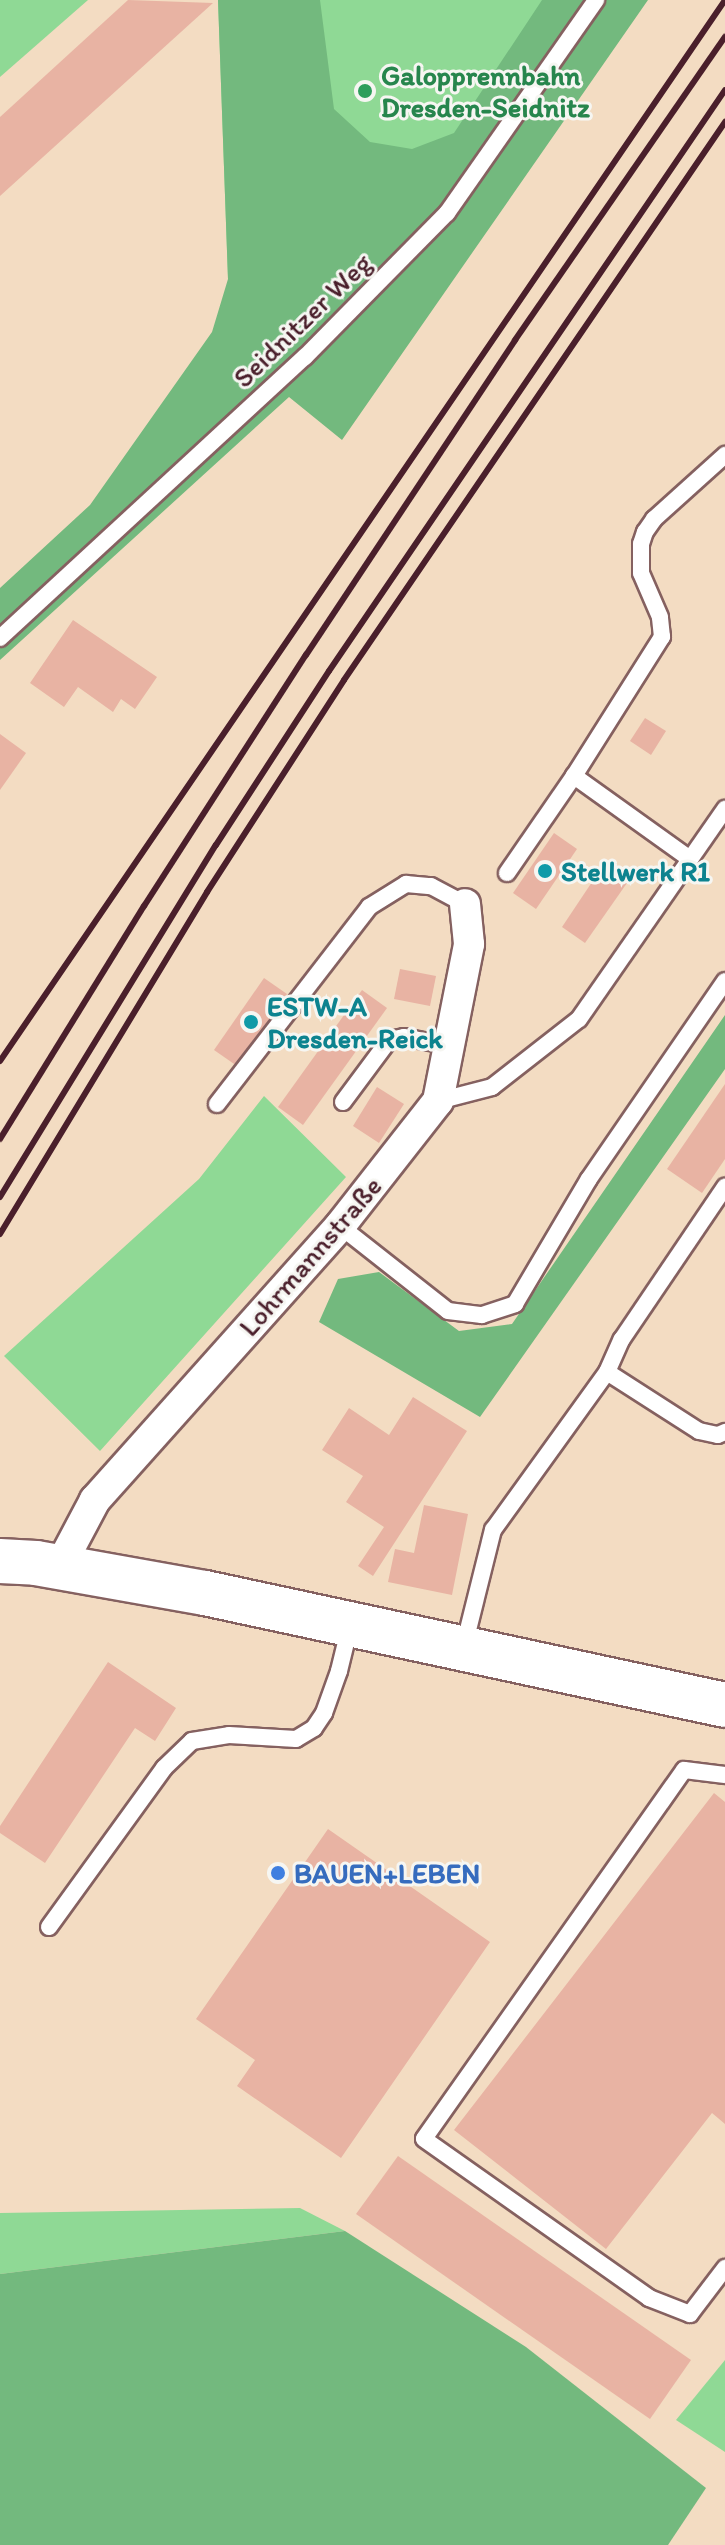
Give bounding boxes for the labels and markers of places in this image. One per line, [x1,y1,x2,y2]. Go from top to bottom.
place label: Galopprennbahn Dresden-Seidnitz [381,58,590,124]
marker: Galopprennbahn Dresden-Seidnitz [356,82,374,100]
place label: Stellwerk R1 [561,854,710,888]
marker: Stellwerk R1 [536,862,554,880]
place label: ESTW-A Dresden-Reick [267,989,443,1055]
marker: ESTW-A Dresden-Reick [242,1013,260,1031]
place label: BAUEN+LEBEN [294,1856,480,1890]
marker: BAUEN+LEBEN [269,1864,287,1882]

